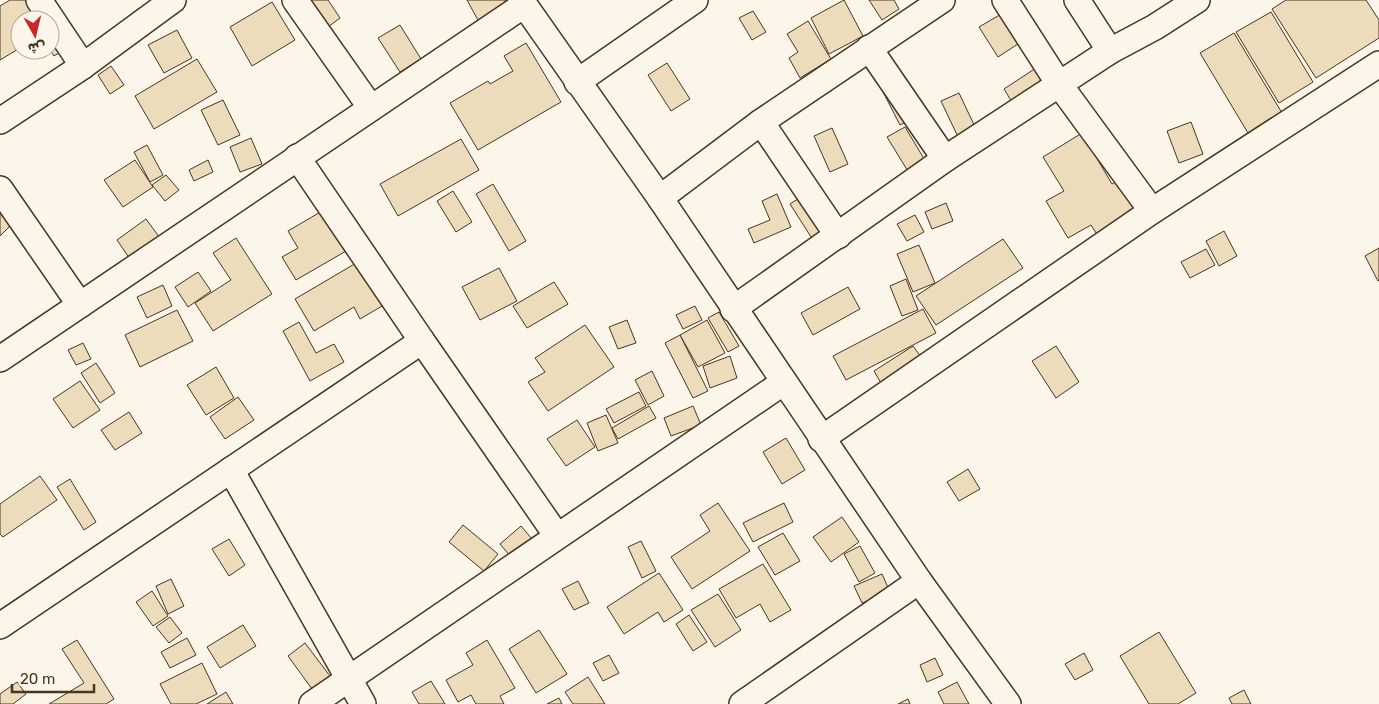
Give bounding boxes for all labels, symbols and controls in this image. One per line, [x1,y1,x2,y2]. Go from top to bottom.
north arrow [10,10,60,60]
text: ش [27,38,47,57]
scale bar [12,662,95,694]
text: 20 m [20,670,55,688]

